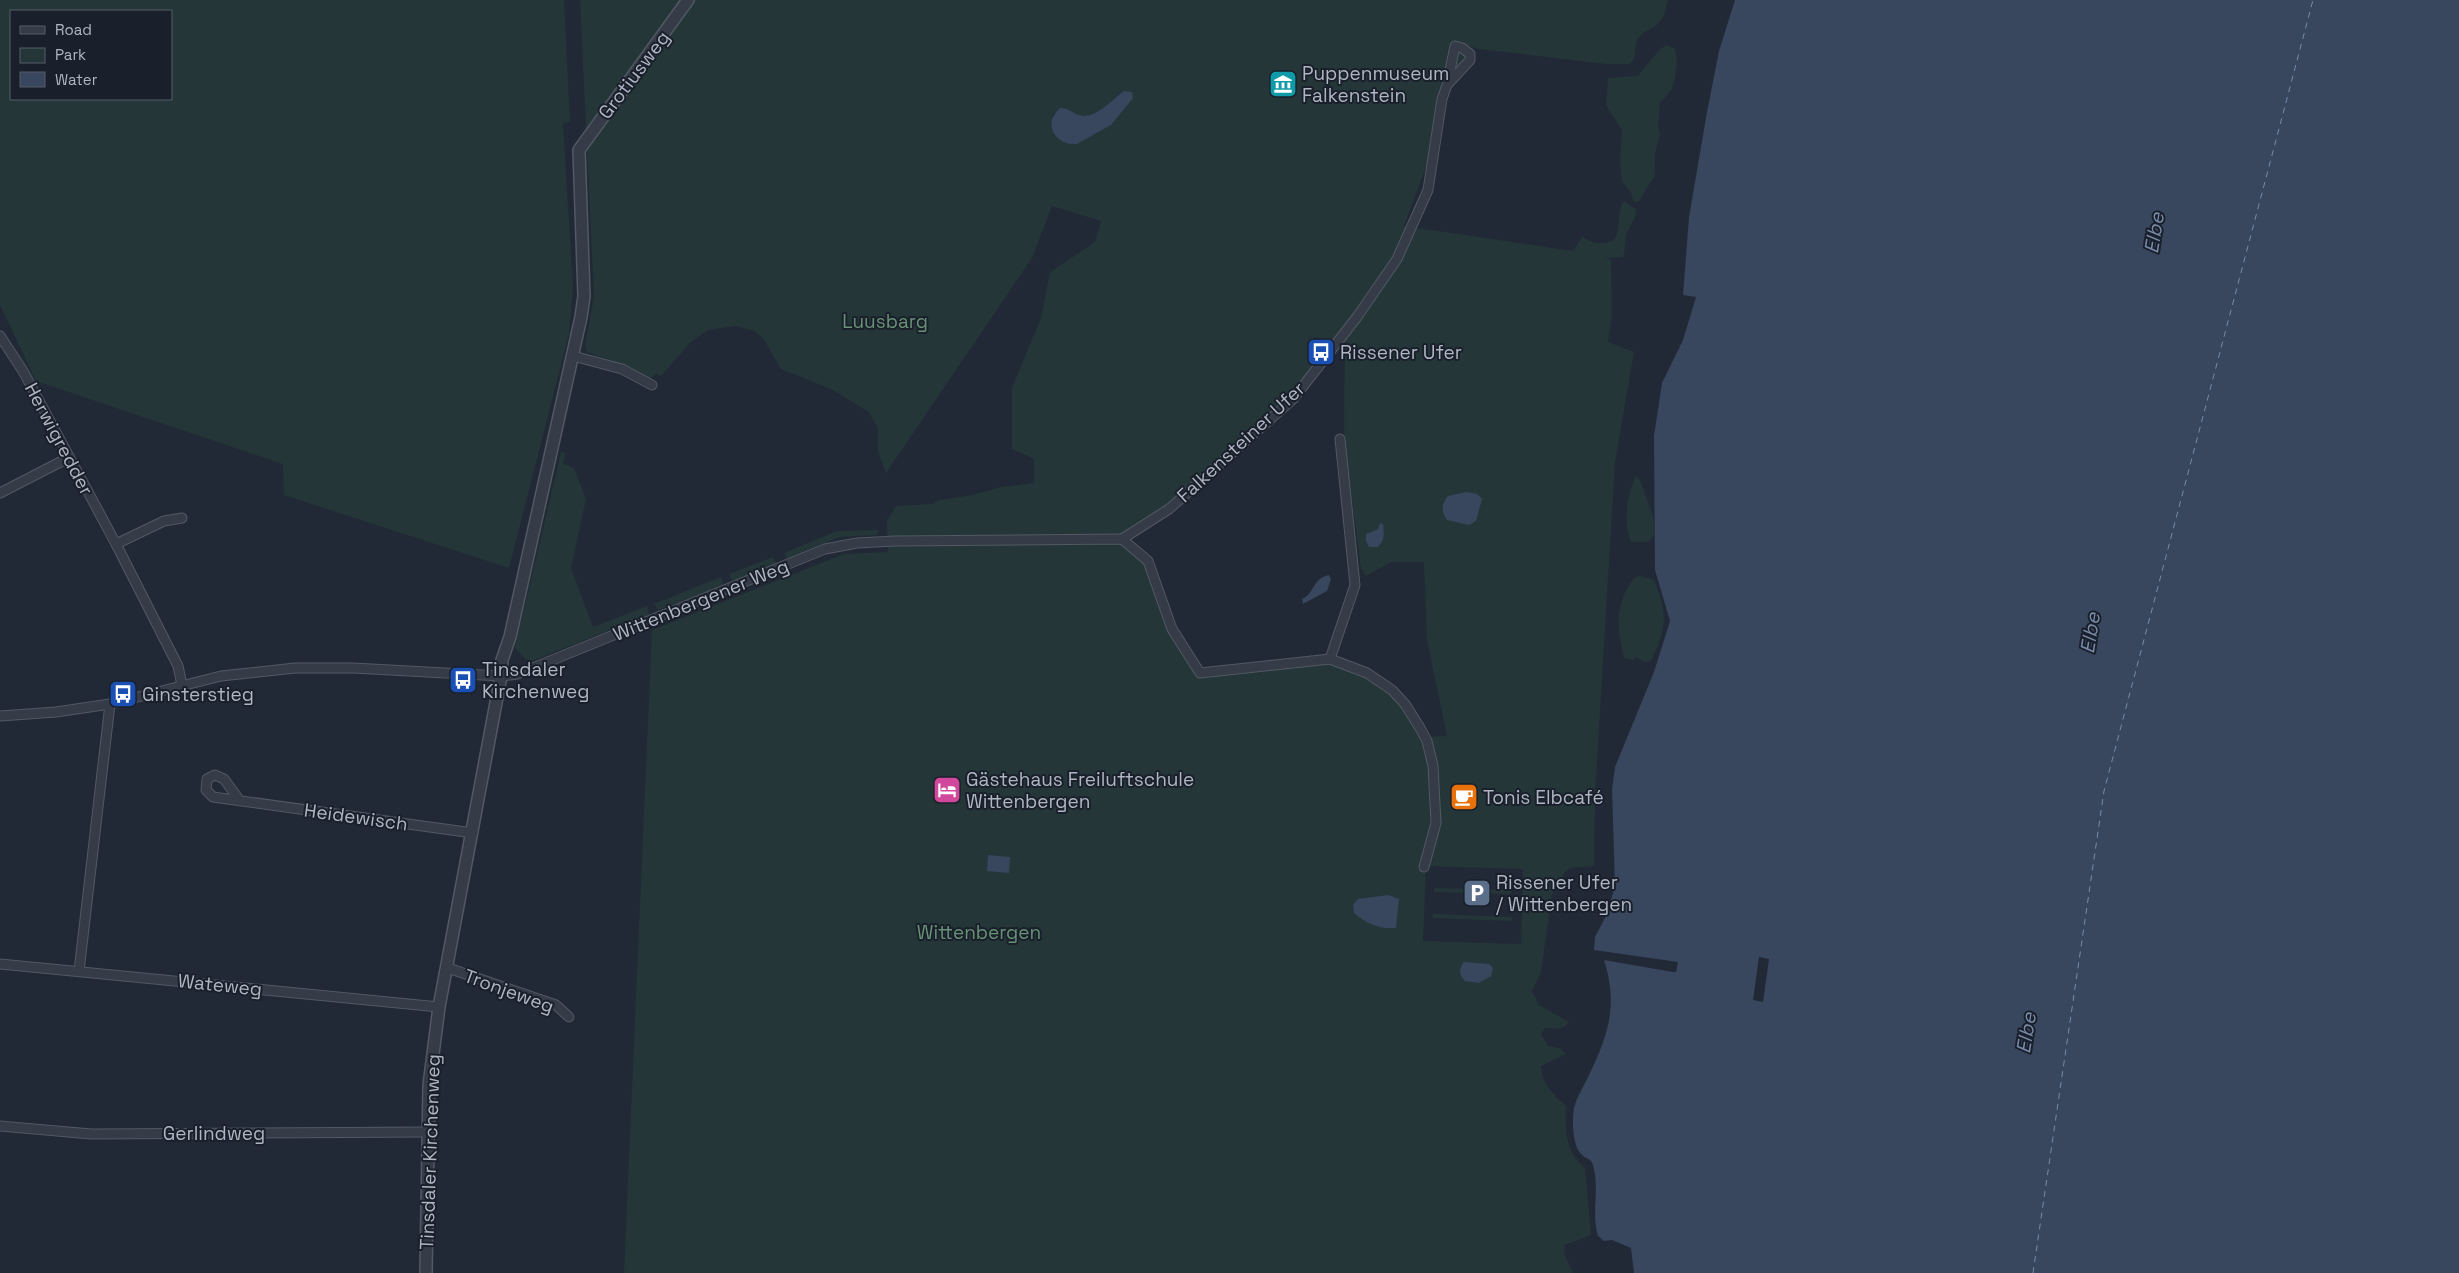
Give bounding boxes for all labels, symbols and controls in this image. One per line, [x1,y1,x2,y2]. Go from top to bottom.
legend [10,10,172,100]
text: Road [55,20,92,39]
street label: Grotiusweg [593,26,675,124]
text: Park [55,45,86,64]
place label: Puppenmuseum Falkenstein [1302,61,1449,108]
museum icon: Puppenmuseum Falkenstein [1268,69,1298,99]
text: Water [55,70,98,89]
water label: Elbe [2138,210,2170,255]
park label: Luusbarg [842,309,928,334]
bus stop icon: Rissener Ufer [1306,337,1336,367]
place label: Rissener Ufer [1340,340,1462,365]
street label: Falkensteiner Ufer [1172,376,1310,508]
street label: Herwigredder [19,378,99,500]
street label: Wittenbergener Weg [609,553,793,647]
water label: Elbe [2074,610,2106,655]
place label: Tinsdaler Kirchenweg [482,657,589,704]
bus stop icon: Tinsdaler Kirchenweg [448,665,478,695]
bus stop icon: Ginsterstieg [108,679,138,709]
place label: Ginsterstieg [142,682,254,707]
place label: Gästehaus Freiluftschule Wittenbergen [966,767,1194,814]
hotel icon: Gästehaus Freiluftschule Wittenbergen [932,775,962,805]
cafe icon: Tonis Elbcafé [1449,782,1479,812]
place label: Tonis Elbcafé [1483,785,1604,810]
street label: Heidewisch [302,797,410,837]
place label: Rissener Ufer / Wittenbergen [1496,870,1632,917]
parking icon: Rissener Ufer / Wittenbergen [1462,878,1492,908]
park label: Wittenbergen [917,920,1041,945]
street label: Tronjeweg [460,963,558,1019]
street label: Wateweg [177,968,263,1002]
water label: Elbe [2010,1010,2042,1055]
street label: Tinsdaler Kirchenweg [414,1054,446,1250]
street label: Gerlindweg [163,1121,265,1146]

